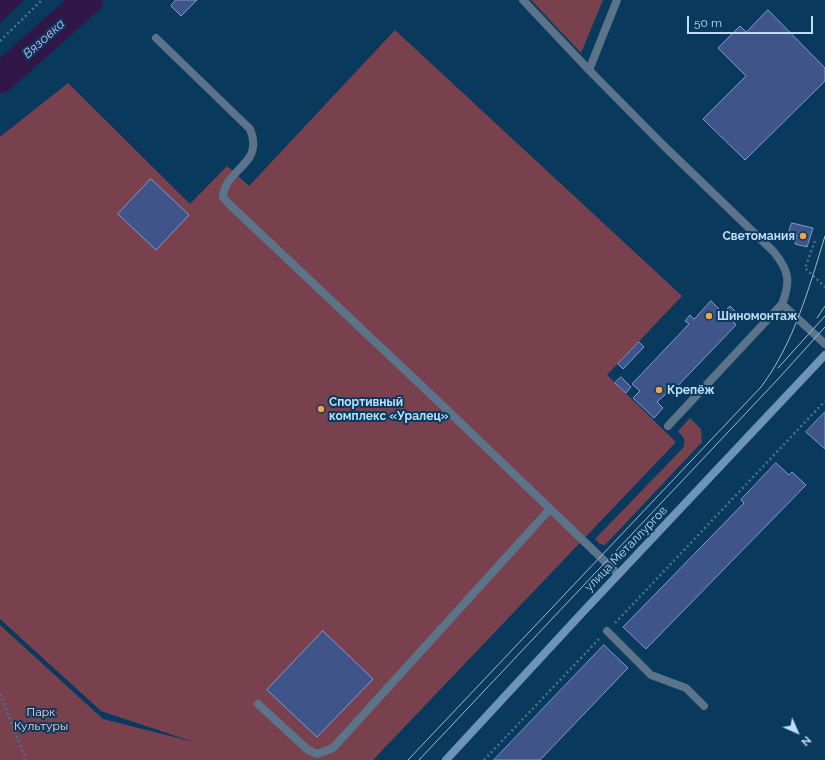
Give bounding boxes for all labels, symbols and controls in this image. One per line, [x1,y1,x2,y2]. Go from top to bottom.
scale bar [689,8,815,34]
water label: Вязовка [20,16,68,62]
text: 50 m [694,16,722,30]
place label: Светомания [723,229,795,243]
marker: Светомания [798,231,808,241]
place label: Шиномонтаж [717,309,797,323]
marker: Шиномонтаж [704,311,714,321]
place label: Крепёж [667,383,715,397]
marker: Крепёж [654,385,664,395]
place label: Спортивный комплекс «Уралец» [329,395,449,423]
marker: Спортивный комплекс «Уралец» [316,404,326,414]
street label: улица Металлургов [582,503,670,595]
park label: Парк Культуры [14,705,68,733]
north arrow [777,712,817,752]
text: N [798,733,813,748]

